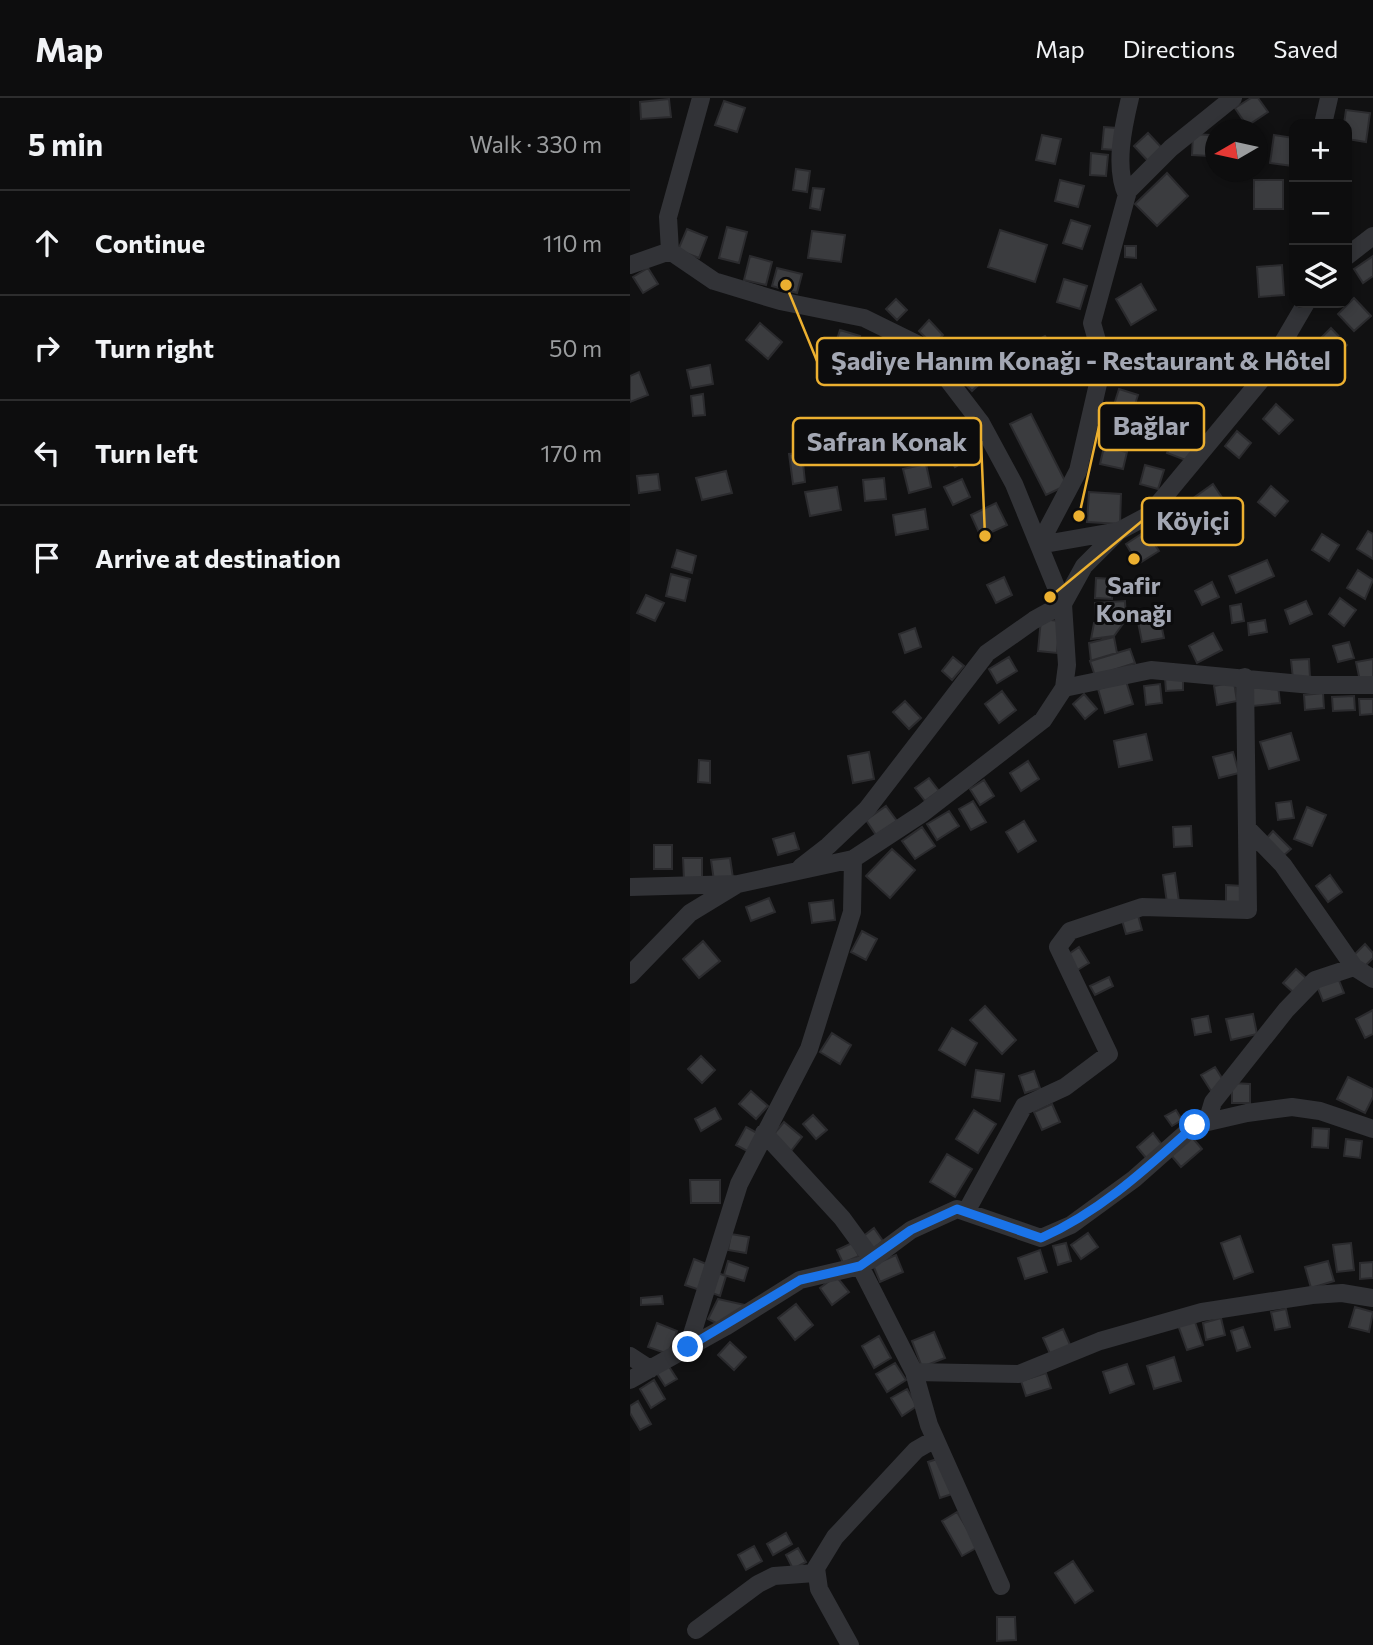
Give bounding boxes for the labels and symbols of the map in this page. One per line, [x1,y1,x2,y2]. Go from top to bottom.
north arrow [1205,119,1268,182]
callout: Şadiye Hanım Konağı - Restaurant & Hôtel [817,338,1345,385]
text: Şadiye Hanım Konağı - Restaurant & Hôtel [831,344,1331,375]
callout: Bağlar [1099,403,1204,450]
text: Bağlar [1113,409,1190,440]
callout: Safran Konak [793,418,981,465]
text: Safran Konak [807,425,967,456]
callout: Köyiçi [1142,498,1243,545]
text: Köyiçi [1156,504,1230,535]
marker: Safir Konağı [1126,551,1142,567]
place label: Safir Konağı [1096,570,1172,627]
route start [1179,1109,1210,1140]
route end [672,1331,703,1362]

